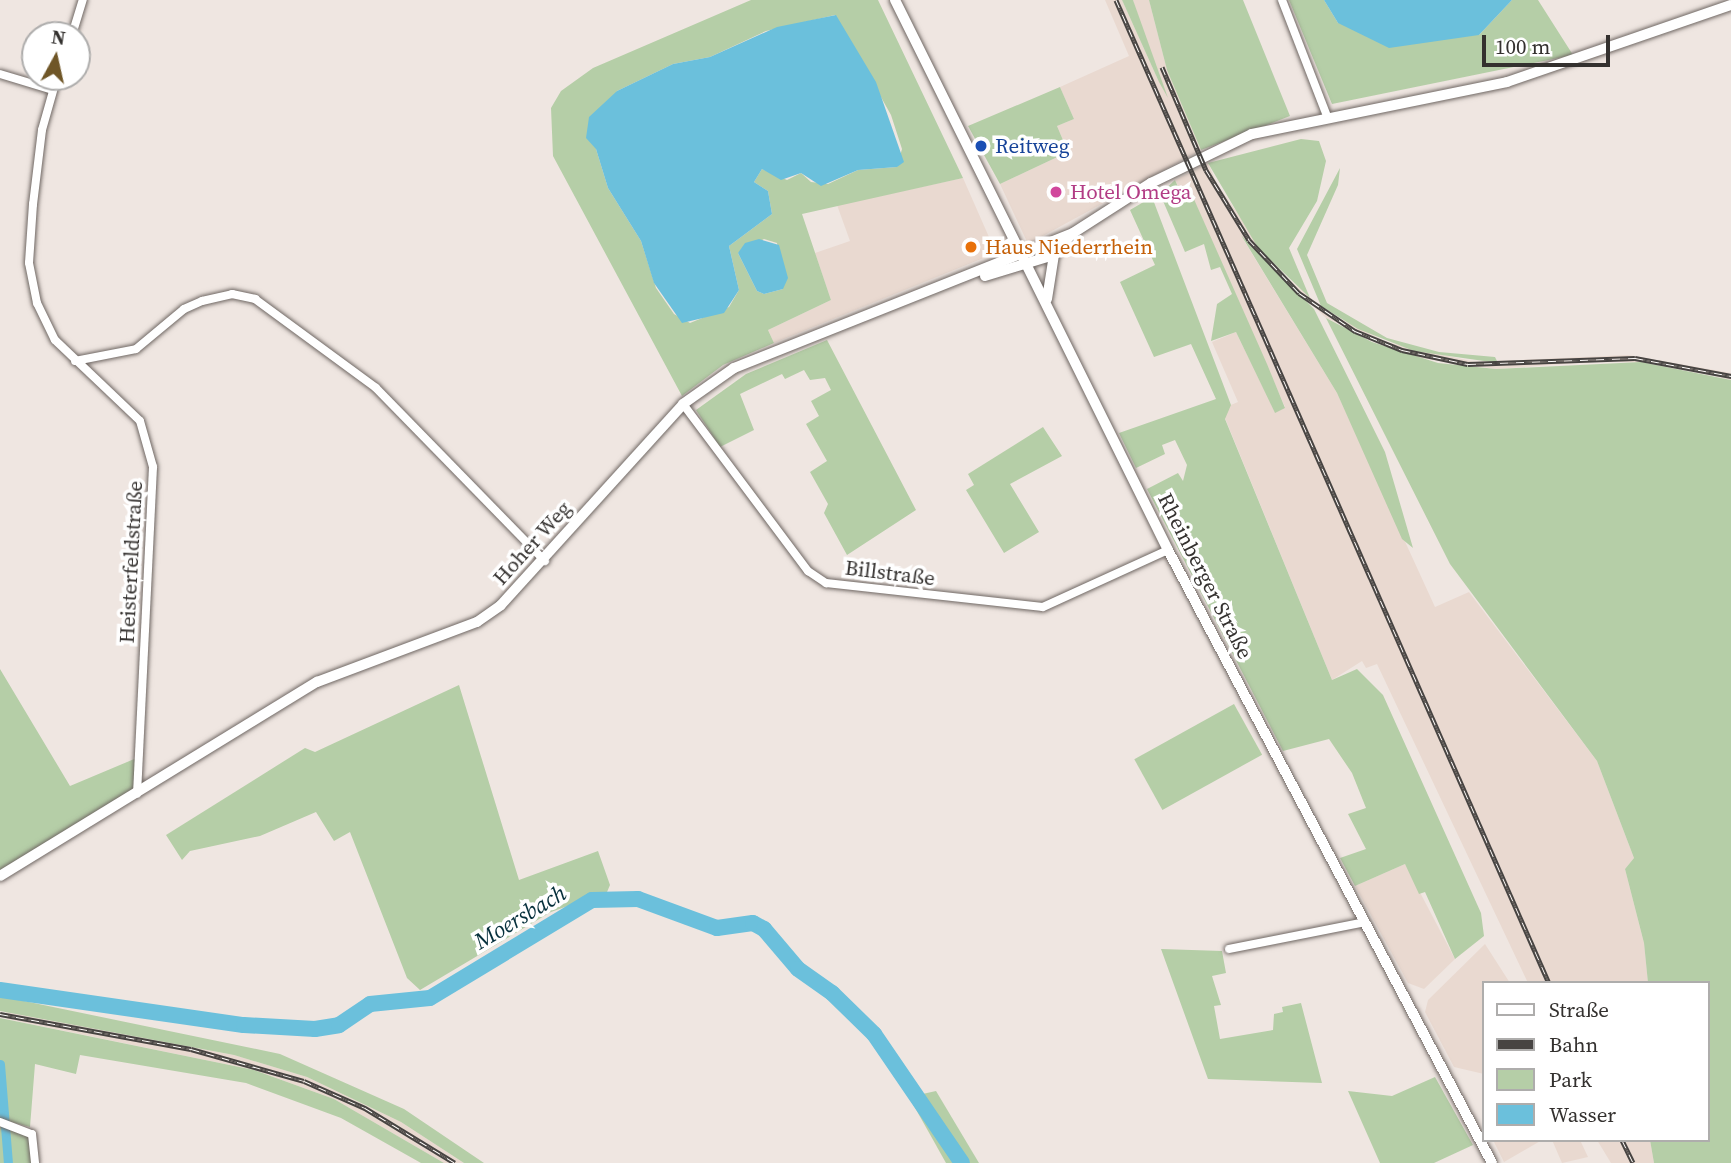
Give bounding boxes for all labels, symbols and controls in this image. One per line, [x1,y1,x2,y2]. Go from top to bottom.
north arrow [21,21,91,91]
scale bar [1486,21,1614,65]
text: N [50,23,67,51]
text: 100 m [1495,32,1550,61]
place label: Reitweg [995,133,1070,159]
marker: Reitweg [973,138,989,154]
place label: Hotel Omega [1070,179,1192,205]
marker: Hotel Omega [1048,184,1064,200]
place label: Haus Niederrhein [985,234,1153,260]
marker: Haus Niederrhein [963,239,979,255]
street label: Heisterfeldstraße [114,480,148,644]
street label: Rheinberger Straße [1152,489,1258,663]
street label: Hoher Weg [488,496,576,590]
street label: Billstraße [844,555,936,591]
water label: Moersbach [469,879,571,955]
legend [1482,981,1710,1142]
text: Straße [1549,995,1609,1024]
text: Bahn [1549,1030,1598,1059]
text: Park [1549,1065,1592,1094]
text: Wasser [1549,1100,1616,1129]

